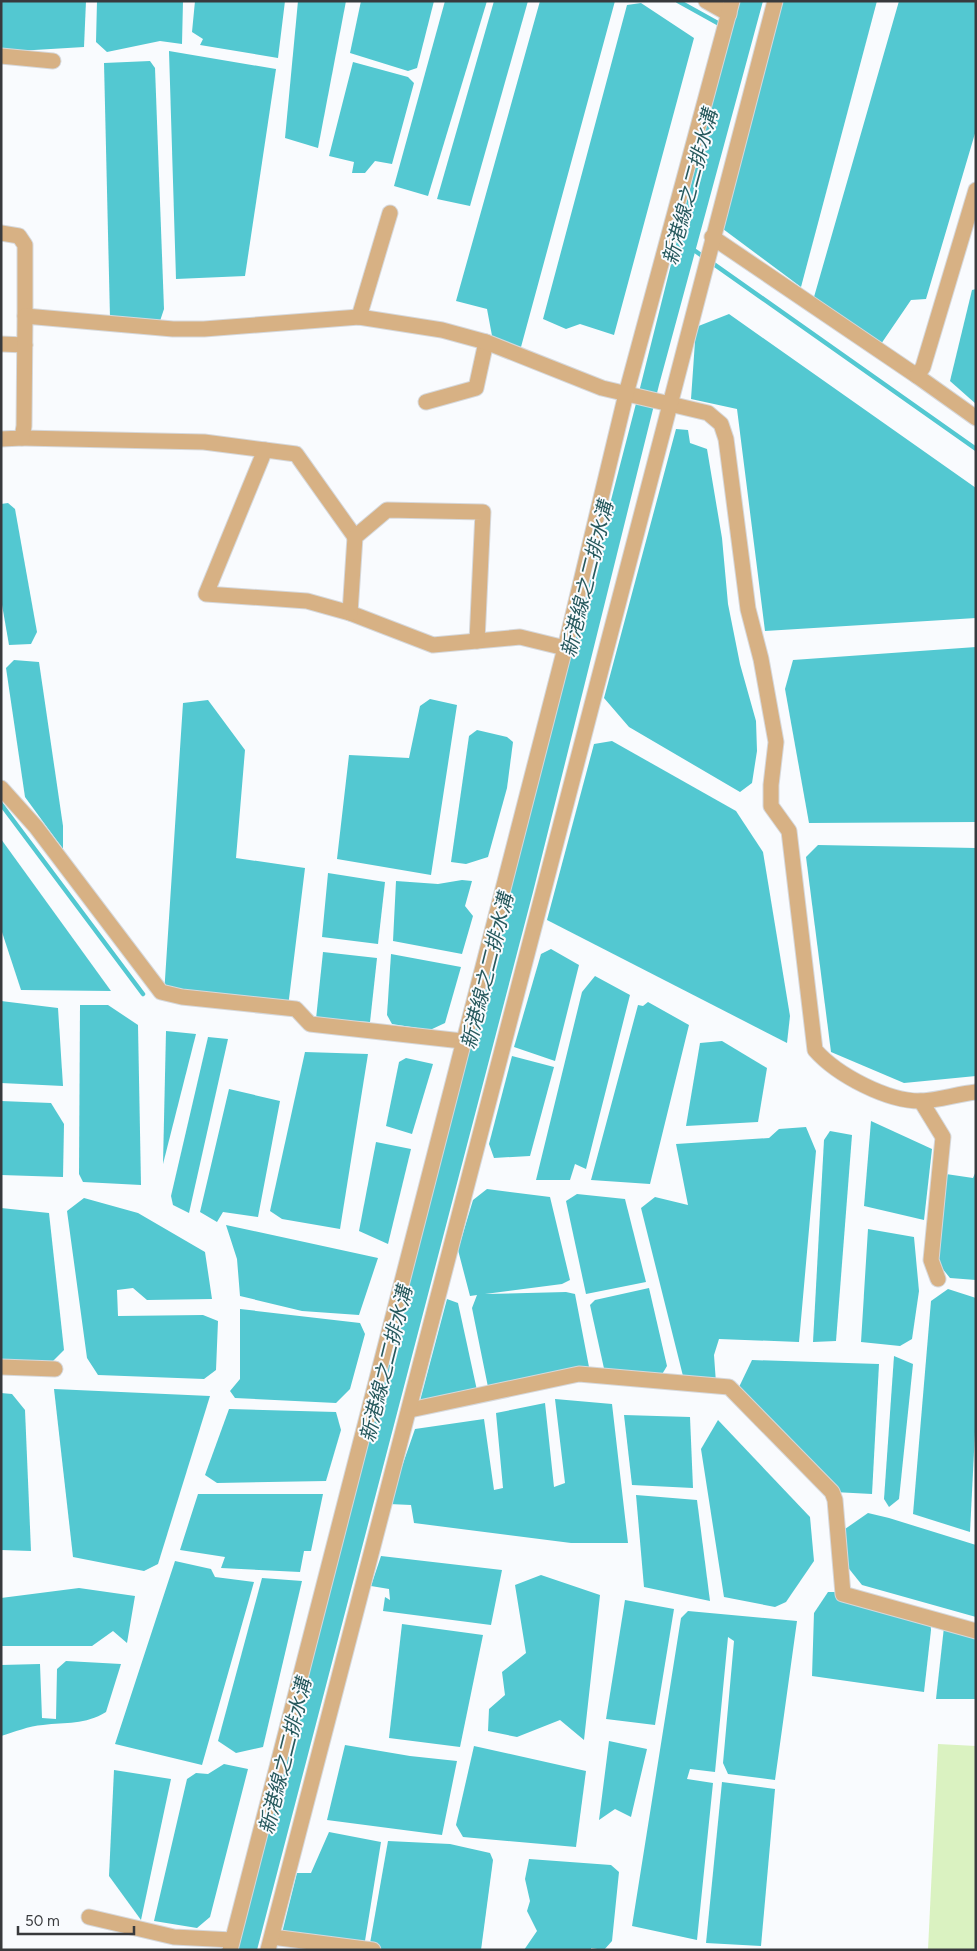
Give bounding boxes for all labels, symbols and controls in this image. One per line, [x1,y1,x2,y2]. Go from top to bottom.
water label: 新港線之二排水溝 [658,104,723,267]
water label: 新港線之二排水溝 [556,496,619,660]
water label: 新港線之二排水溝 [456,888,519,1052]
water label: 新港線之二排水溝 [355,1281,418,1445]
water label: 新港線之二排水溝 [254,1673,317,1837]
scale bar [18,1904,134,1936]
text: 50 m [25,1912,60,1930]

